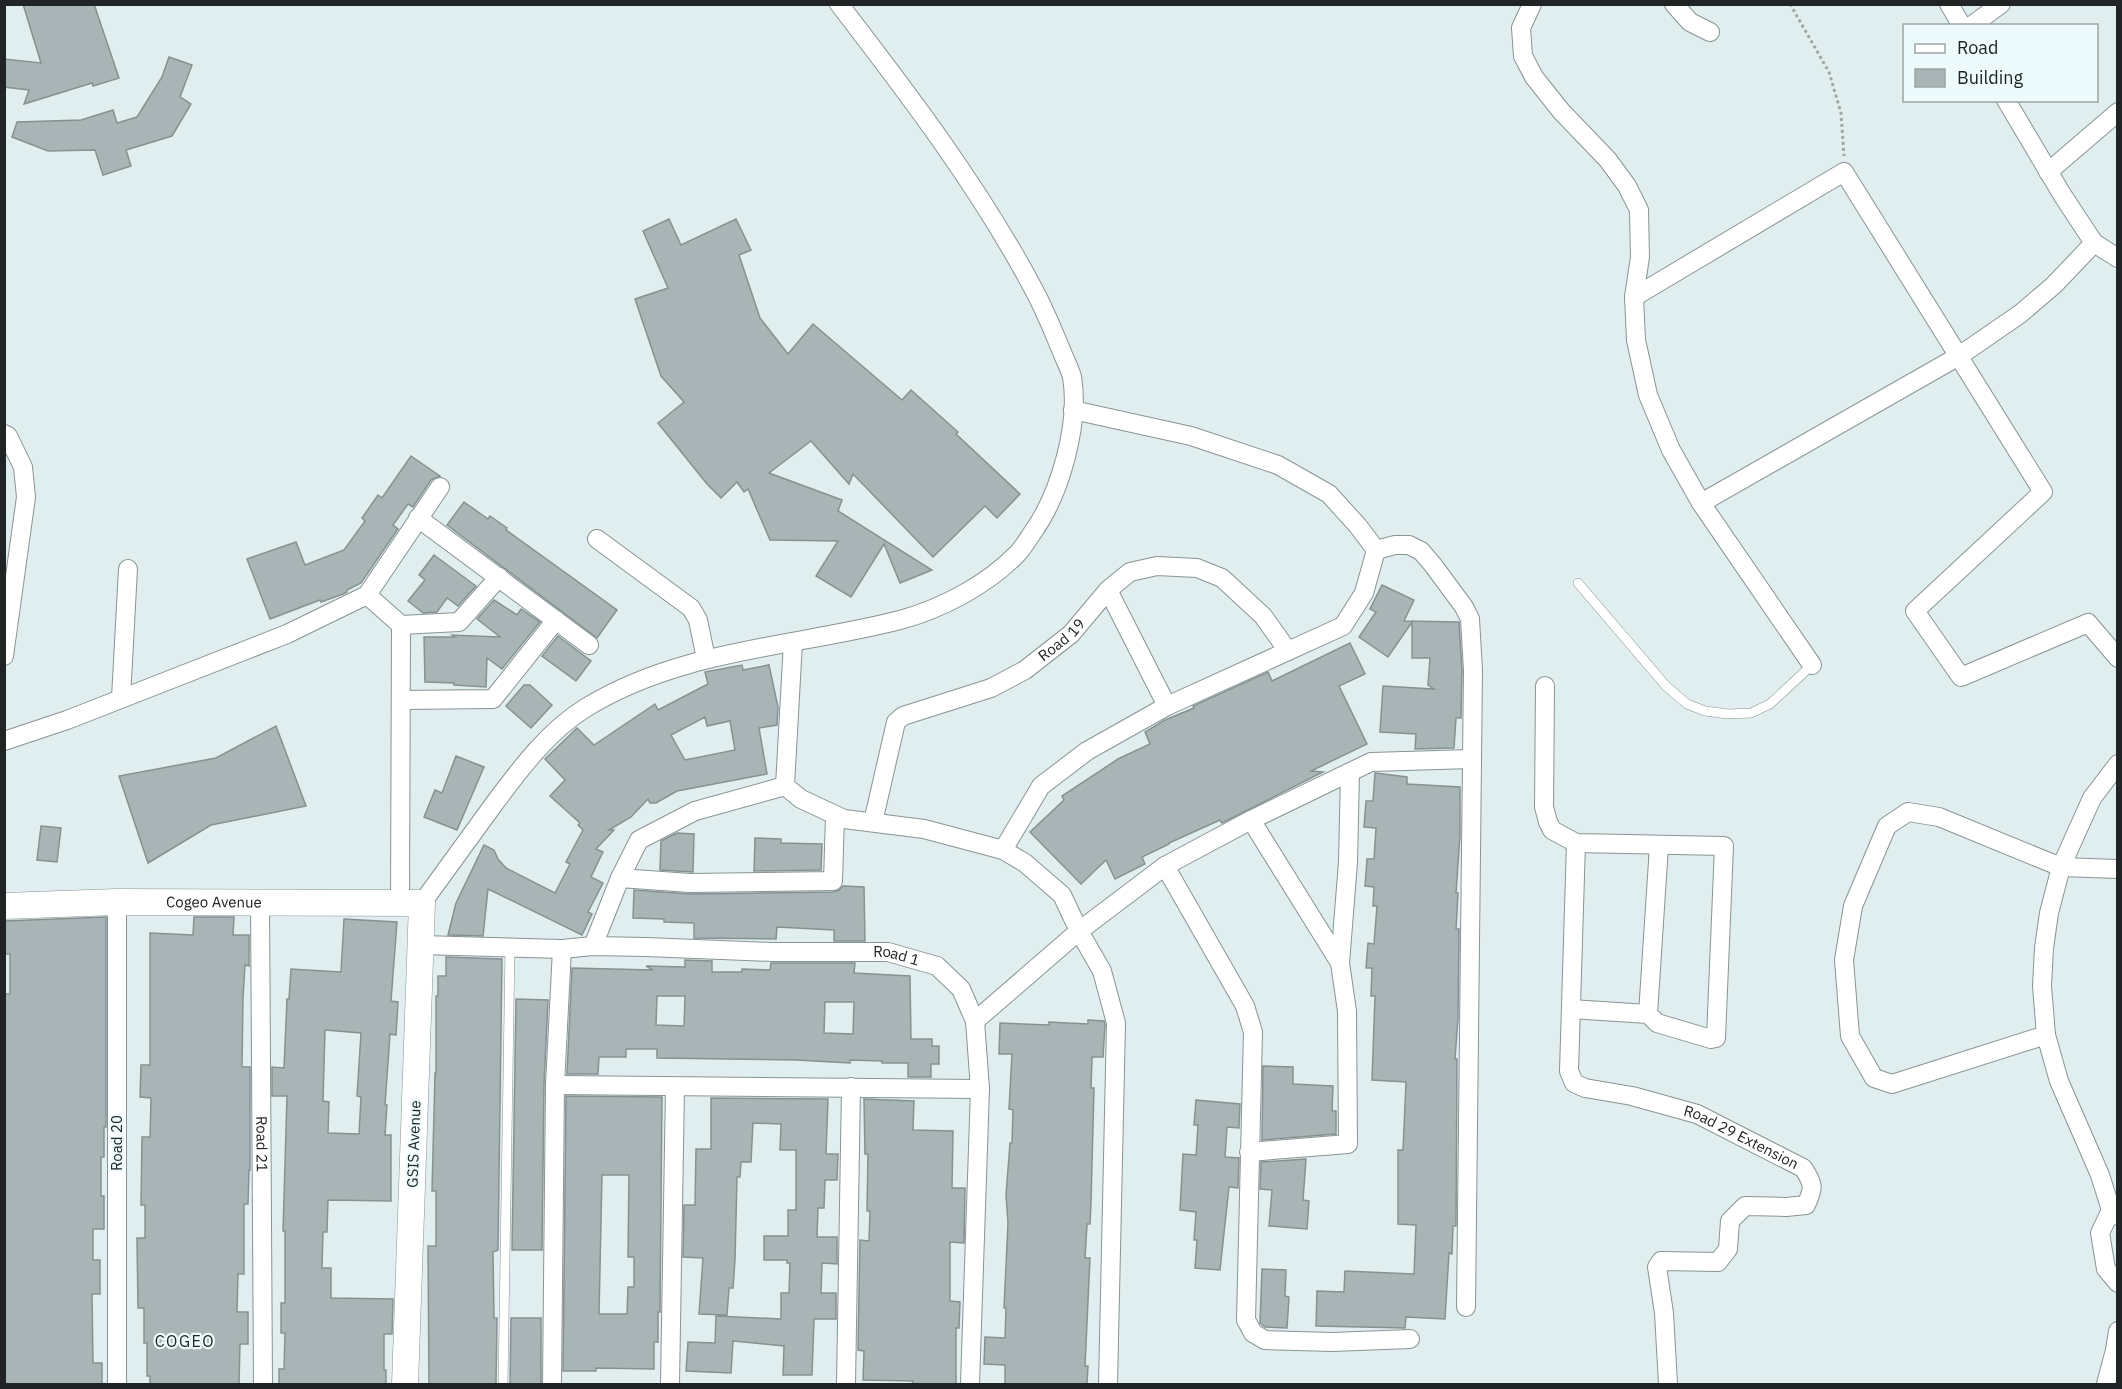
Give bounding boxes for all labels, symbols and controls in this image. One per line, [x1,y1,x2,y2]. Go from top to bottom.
legend [1903,24,2098,102]
text: Road [1957,36,1998,59]
text: Building [1957,66,2024,89]
street label: Road 19 [1034,615,1089,665]
street label: Cogeo Avenue [166,892,262,911]
street label: Road 1 [873,942,922,970]
street label: GSIS Avenue [402,1100,425,1188]
street label: Road 29 Extension [1682,1101,1802,1173]
street label: Road 20 [107,1115,126,1171]
street label: Road 21 [252,1116,272,1172]
district label: COGEO [155,1331,215,1351]

